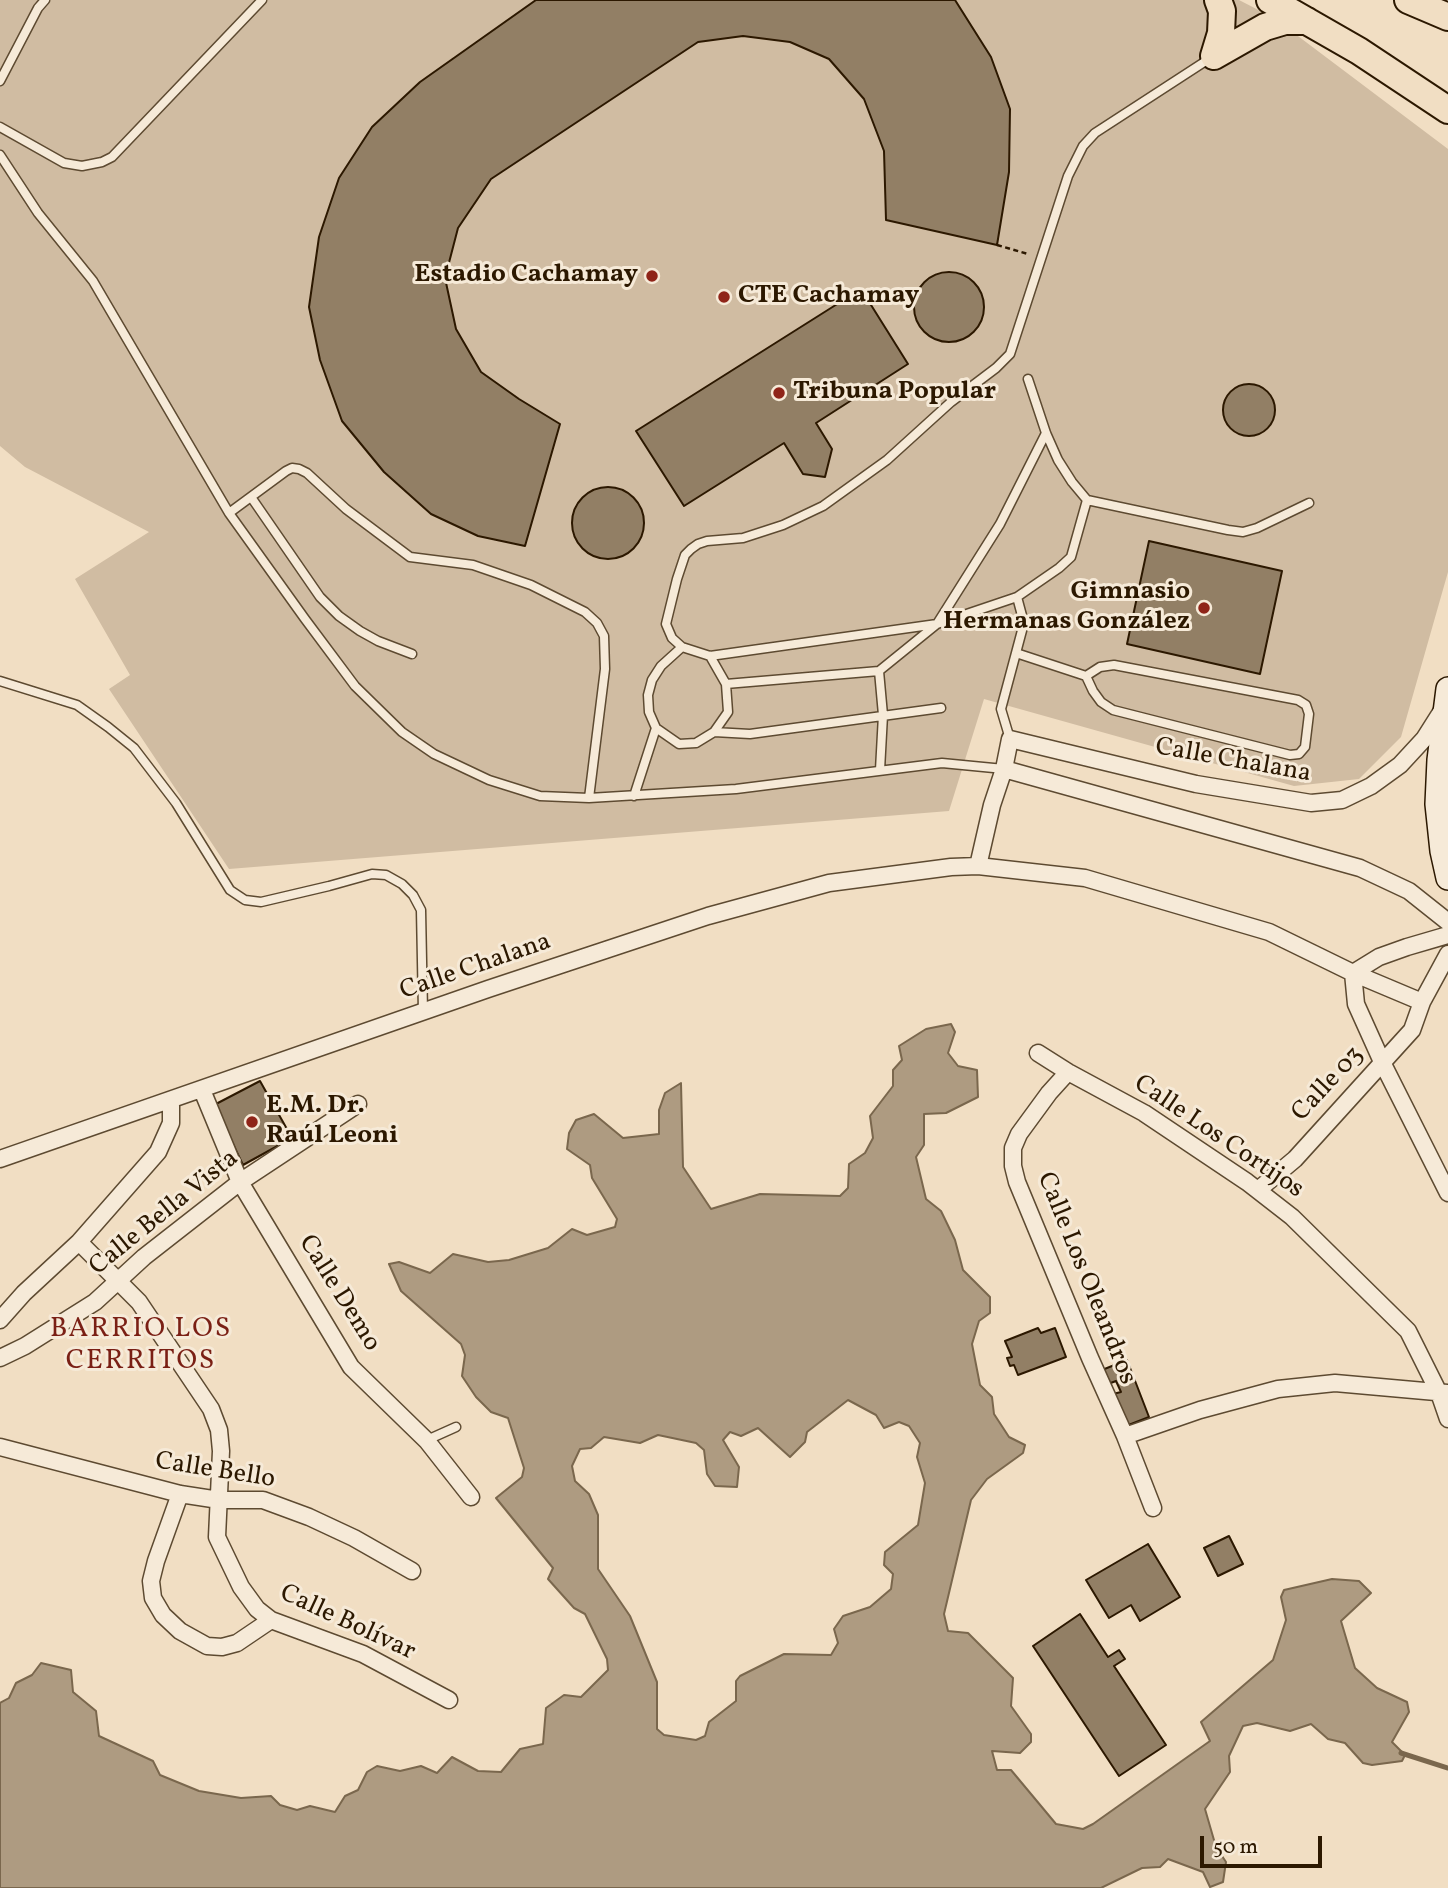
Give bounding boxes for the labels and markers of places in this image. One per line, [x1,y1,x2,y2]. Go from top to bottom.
place label: Estadio Cachamay [414,260,638,292]
marker: Estadio Cachamay [644,268,660,284]
place label: CTE Cachamay [738,281,919,313]
marker: CTE Cachamay [716,289,732,305]
place label: Tribuna Popular [793,377,996,409]
marker: Tribuna Popular [771,385,787,401]
place label: Gimnasio Hermanas González [943,577,1190,638]
marker: Gimnasio Hermanas González [1196,600,1212,616]
place label: E.M. Dr. Raúl Leoni [266,1091,398,1152]
marker: E.M. Dr. Raúl Leoni [244,1114,260,1130]

